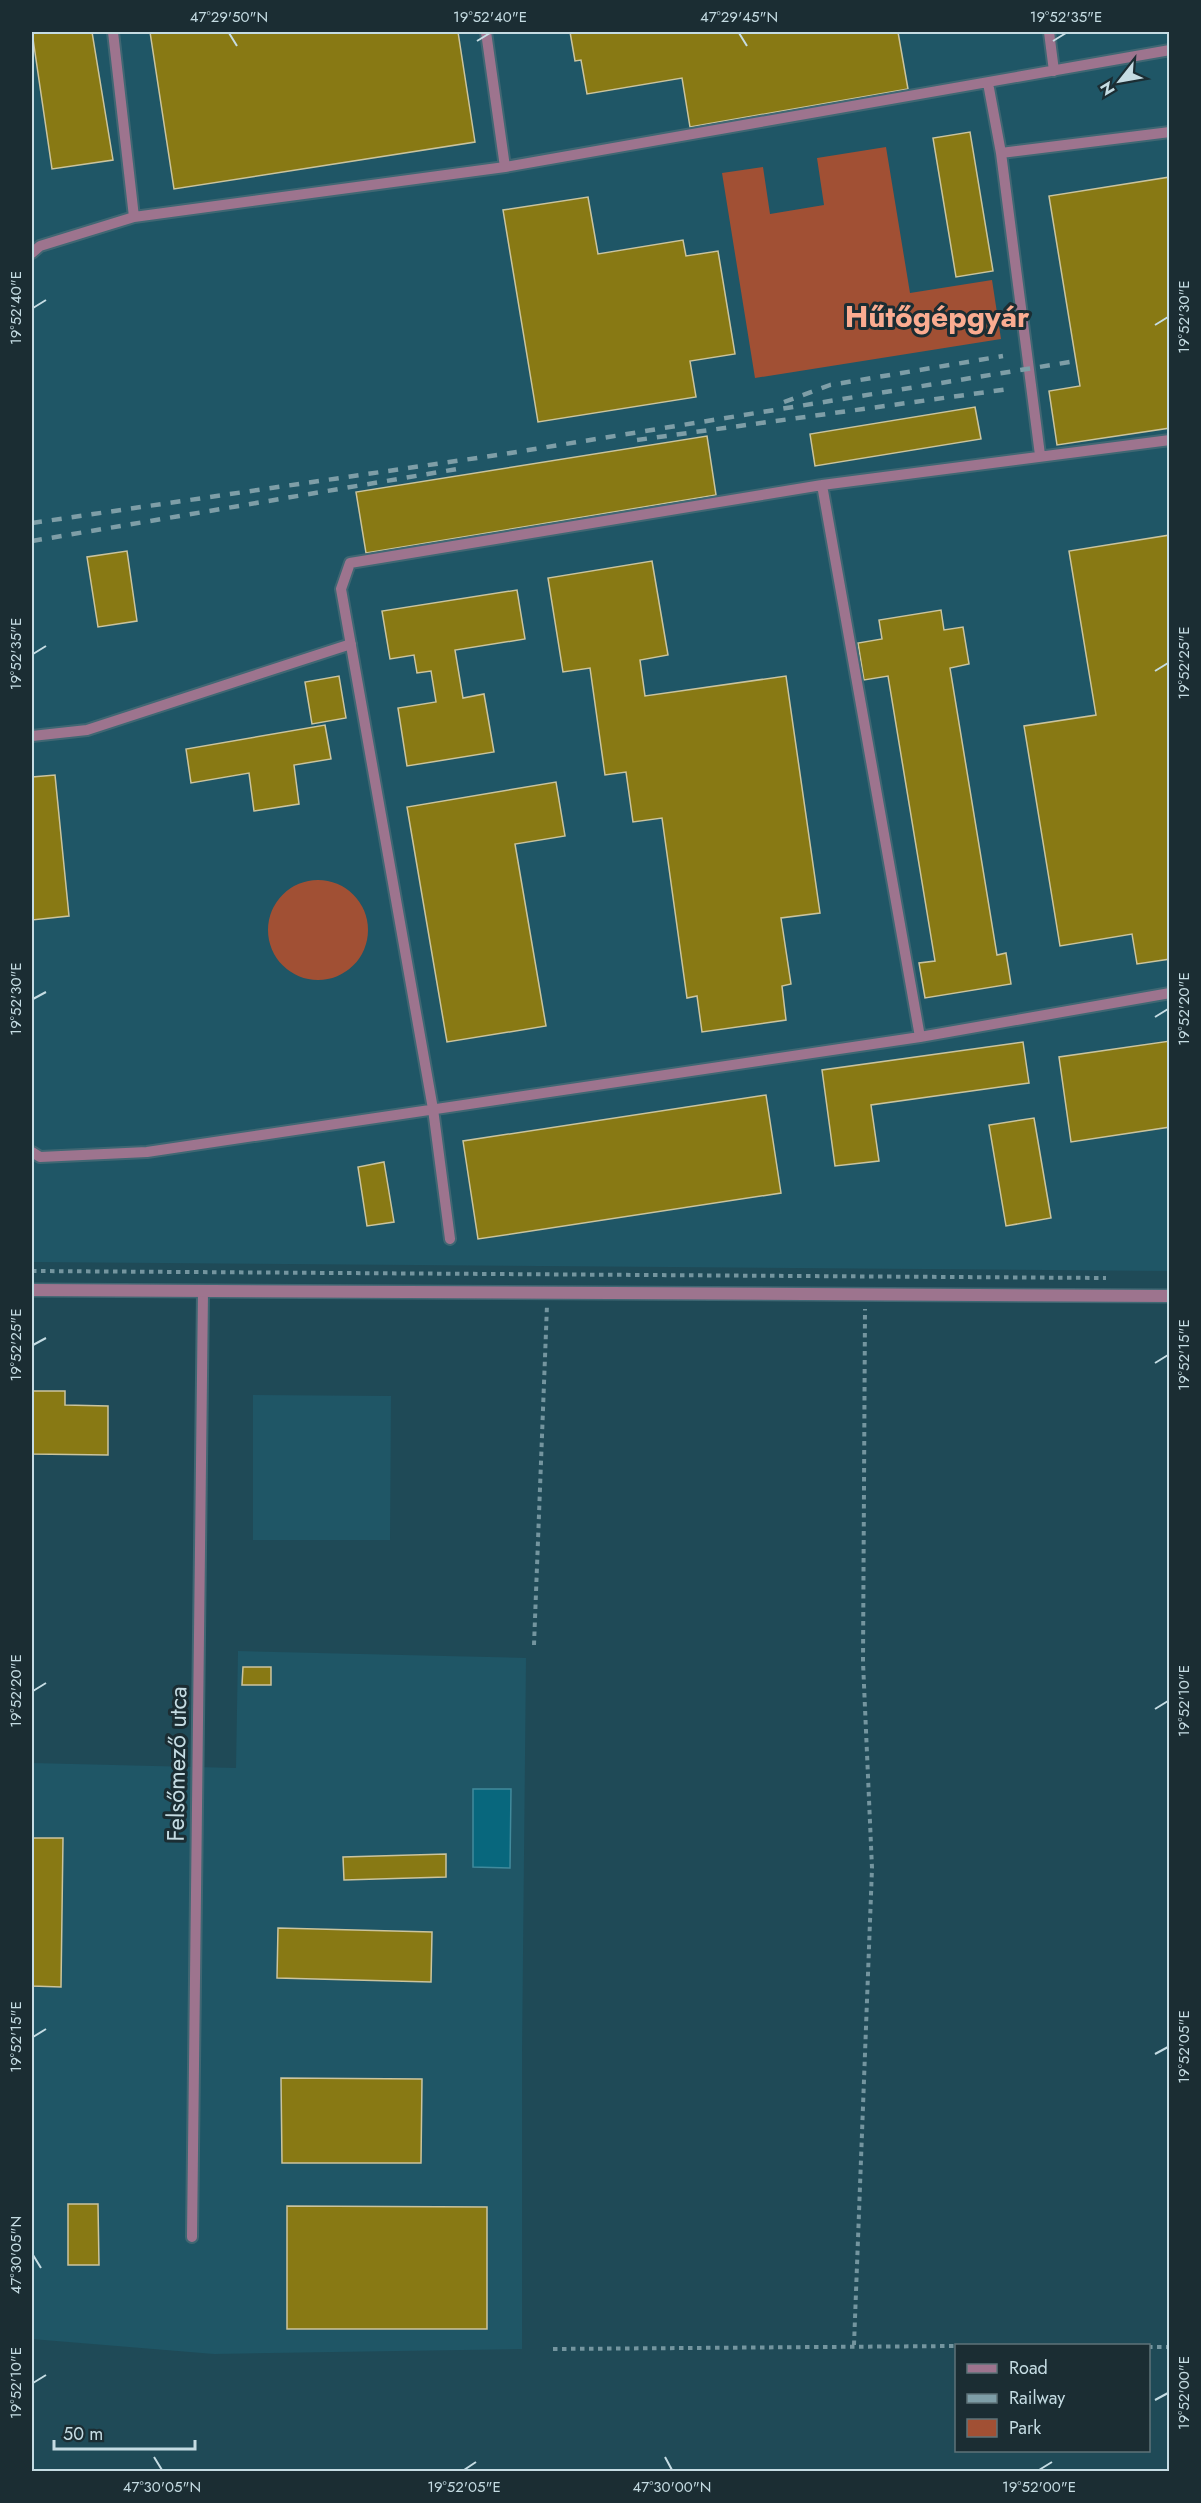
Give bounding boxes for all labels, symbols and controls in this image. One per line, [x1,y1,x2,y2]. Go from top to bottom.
text: 47°29'50"N [190,6,268,28]
text: 19°52'40"E [453,6,527,28]
text: 47°29'45"N [700,6,778,28]
text: 19°52'35"E [1030,6,1102,28]
north arrow [1090,51,1150,111]
text: N [1094,77,1121,100]
text: 19°52'40"E [5,271,27,345]
text: 19°52'30"E [1173,280,1195,354]
district label: Hűtőgépgyár [845,295,1030,338]
text: 19°52'35"E [5,618,27,690]
text: 19°52'25"E [1173,626,1195,700]
text: 19°52'30"E [5,962,27,1036]
text: 19°52'20"E [1173,972,1195,1046]
text: 19°52'25"E [5,1308,27,1382]
text: 19°52'15"E [1173,1319,1195,1391]
text: 19°52'20"E [5,1654,27,1728]
text: 19°52'10"E [1173,1665,1195,1737]
street label: Felsőmező utca [158,1686,195,1842]
text: 19°52'15"E [5,2001,27,2073]
text: 19°52'05"E [1173,2010,1195,2084]
text: 47°30'05"N [5,2216,27,2294]
legend [955,2344,1150,2452]
text: 19°52'10"E [5,2347,27,2419]
text: Road [1009,2355,1048,2381]
text: 19°52'00"E [1173,2356,1195,2430]
text: Railway [1009,2385,1065,2411]
scale bar [54,2413,195,2451]
text: Park [1009,2415,1041,2441]
text: 50 m [63,2421,103,2447]
text: 47°30'05"N [123,2476,201,2498]
text: 19°52'05"E [427,2476,501,2498]
text: 47°30'00"N [633,2476,711,2498]
text: 19°52'00"E [1002,2476,1076,2498]

